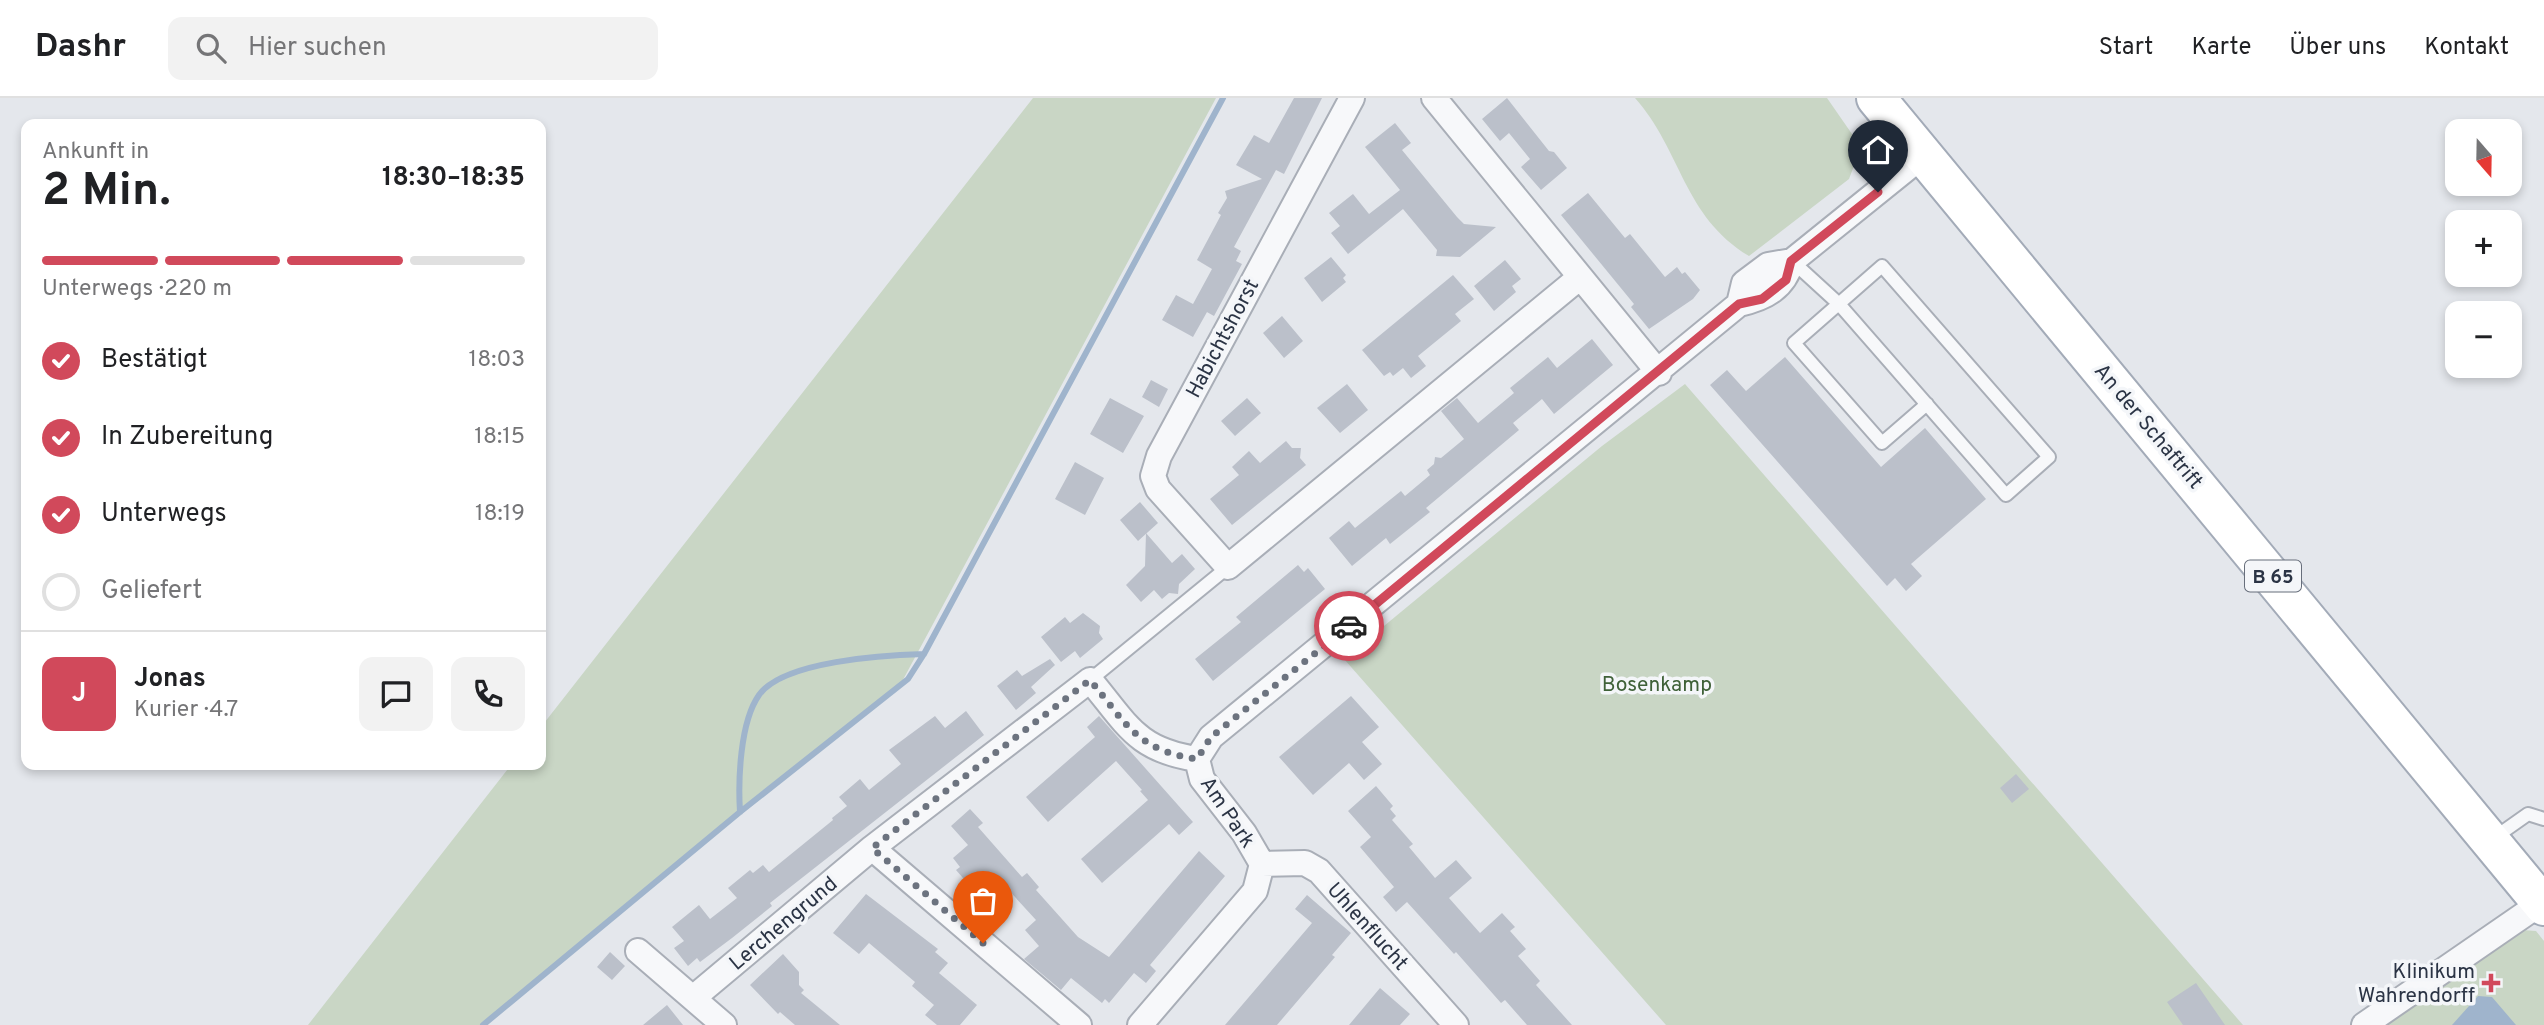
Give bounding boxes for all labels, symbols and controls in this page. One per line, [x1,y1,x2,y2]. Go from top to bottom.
search box [168,17,658,80]
text: Dashr [35,27,126,69]
icon: search [192,29,230,67]
text: Hier suchen [248,32,387,65]
text: Start [2099,33,2153,63]
text: Karte [2191,33,2251,63]
text: Über uns [2289,33,2386,63]
text: Kontakt [2424,33,2509,63]
north arrow [2445,119,2522,196]
map controls [2445,119,2522,378]
pin [1848,120,1908,192]
icon: home [1859,131,1897,169]
text: Ankunft in [42,138,149,167]
text: 18:30–18:35 [382,162,525,195]
text: 2 Min. [42,163,171,222]
button: + [2445,210,2522,287]
street label: Habichtshorst [1181,274,1266,403]
text: Unterwegs · 220 m [42,275,232,304]
button: − [2445,301,2522,378]
icon: check [42,342,80,380]
text: Bestätigt [101,344,208,377]
text: 18:03 [469,346,525,375]
street label: An der Schaftrift [2087,359,2208,495]
icon: check [42,419,80,457]
text: In Zubereitung [101,421,273,454]
text: 18:15 [474,423,525,452]
icon: check [42,496,80,534]
text: Unterwegs [101,498,227,531]
text: 18:19 [475,500,525,529]
road number: B 65 [2245,561,2301,592]
text: Geliefert [101,575,202,608]
courier [1314,591,1384,661]
icon: car [1330,607,1368,645]
button: chat [359,657,433,731]
button: phone [451,657,525,731]
text: Jonas [134,663,206,696]
park label: Bosenkamp [1602,672,1712,699]
text: J [72,678,86,711]
text: Kurier · 4.7 [134,696,238,725]
street label: Am Park [1193,772,1260,854]
street label: Lerchengrund [724,871,844,977]
pin [953,871,1013,943]
street label: Uhlenflucht [1320,877,1413,977]
icon: bag [964,882,1002,920]
place label: Klinikum Wahrendorff [2358,959,2475,1010]
marker: Klinikum Wahrendorff [2481,973,2501,993]

